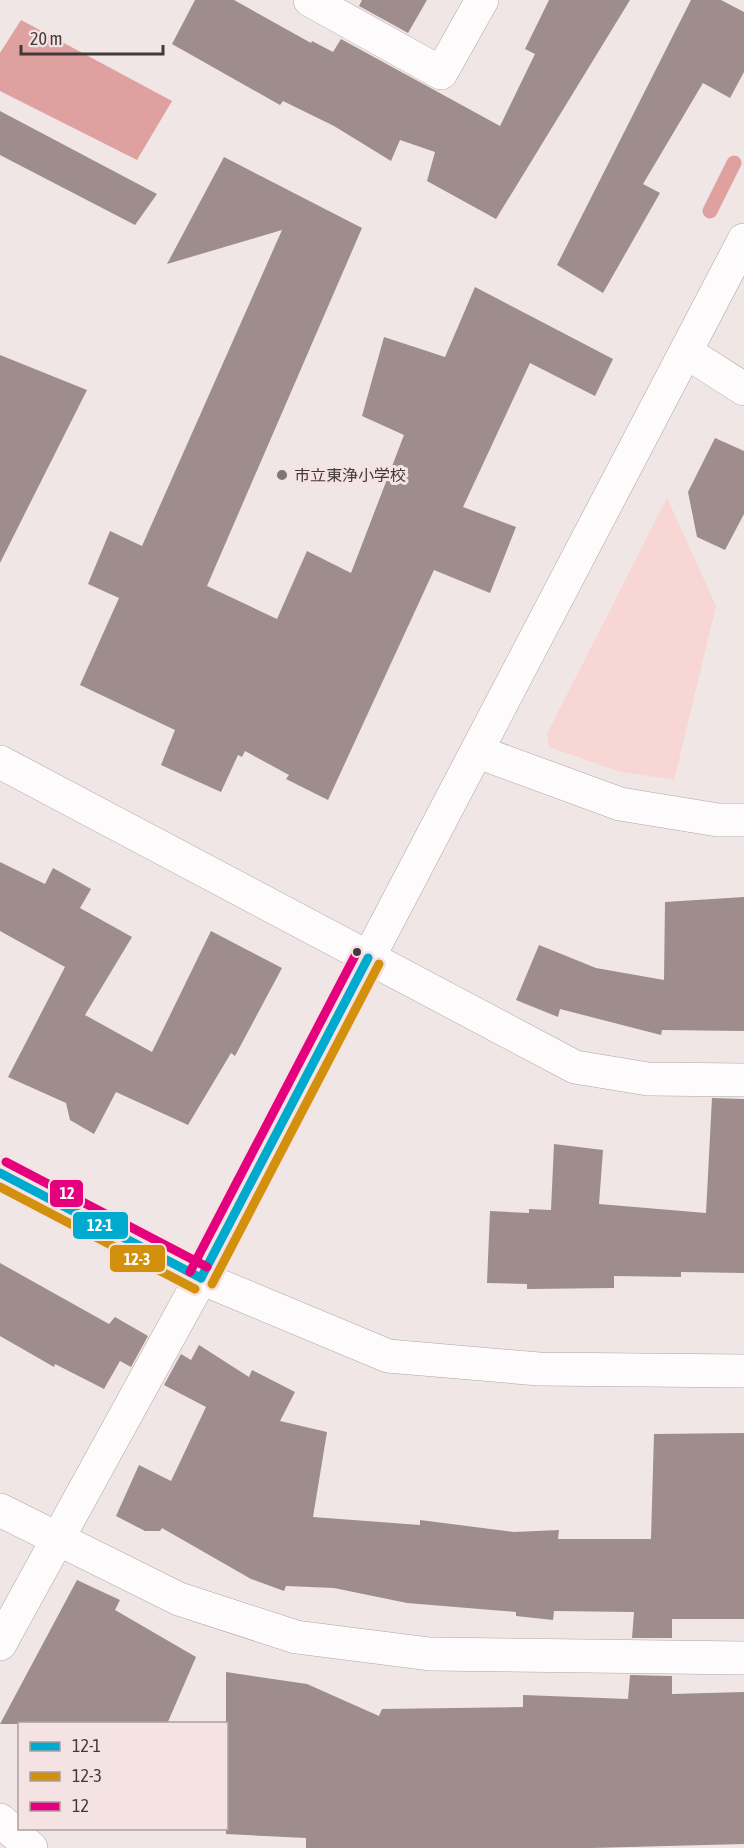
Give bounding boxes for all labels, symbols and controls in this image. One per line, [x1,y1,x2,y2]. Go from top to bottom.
scale bar [21,18,164,56]
text: 20 m [30,28,62,49]
place label: 市立東浄小学校 [294,466,406,484]
marker: 市立東浄小学校 [275,468,289,482]
unlabelled marker [351,946,363,958]
line badge: 12 [49,1179,84,1208]
text: 12 [59,1184,75,1202]
line badge: 12-1 [72,1211,129,1240]
text: 12-1 [87,1216,113,1234]
line badge: 12-3 [109,1244,166,1273]
text: 12-3 [124,1250,150,1268]
legend [18,1722,228,1830]
text: 12-1 [72,1735,101,1756]
text: 12-3 [72,1765,102,1786]
text: 12 [72,1795,89,1816]

